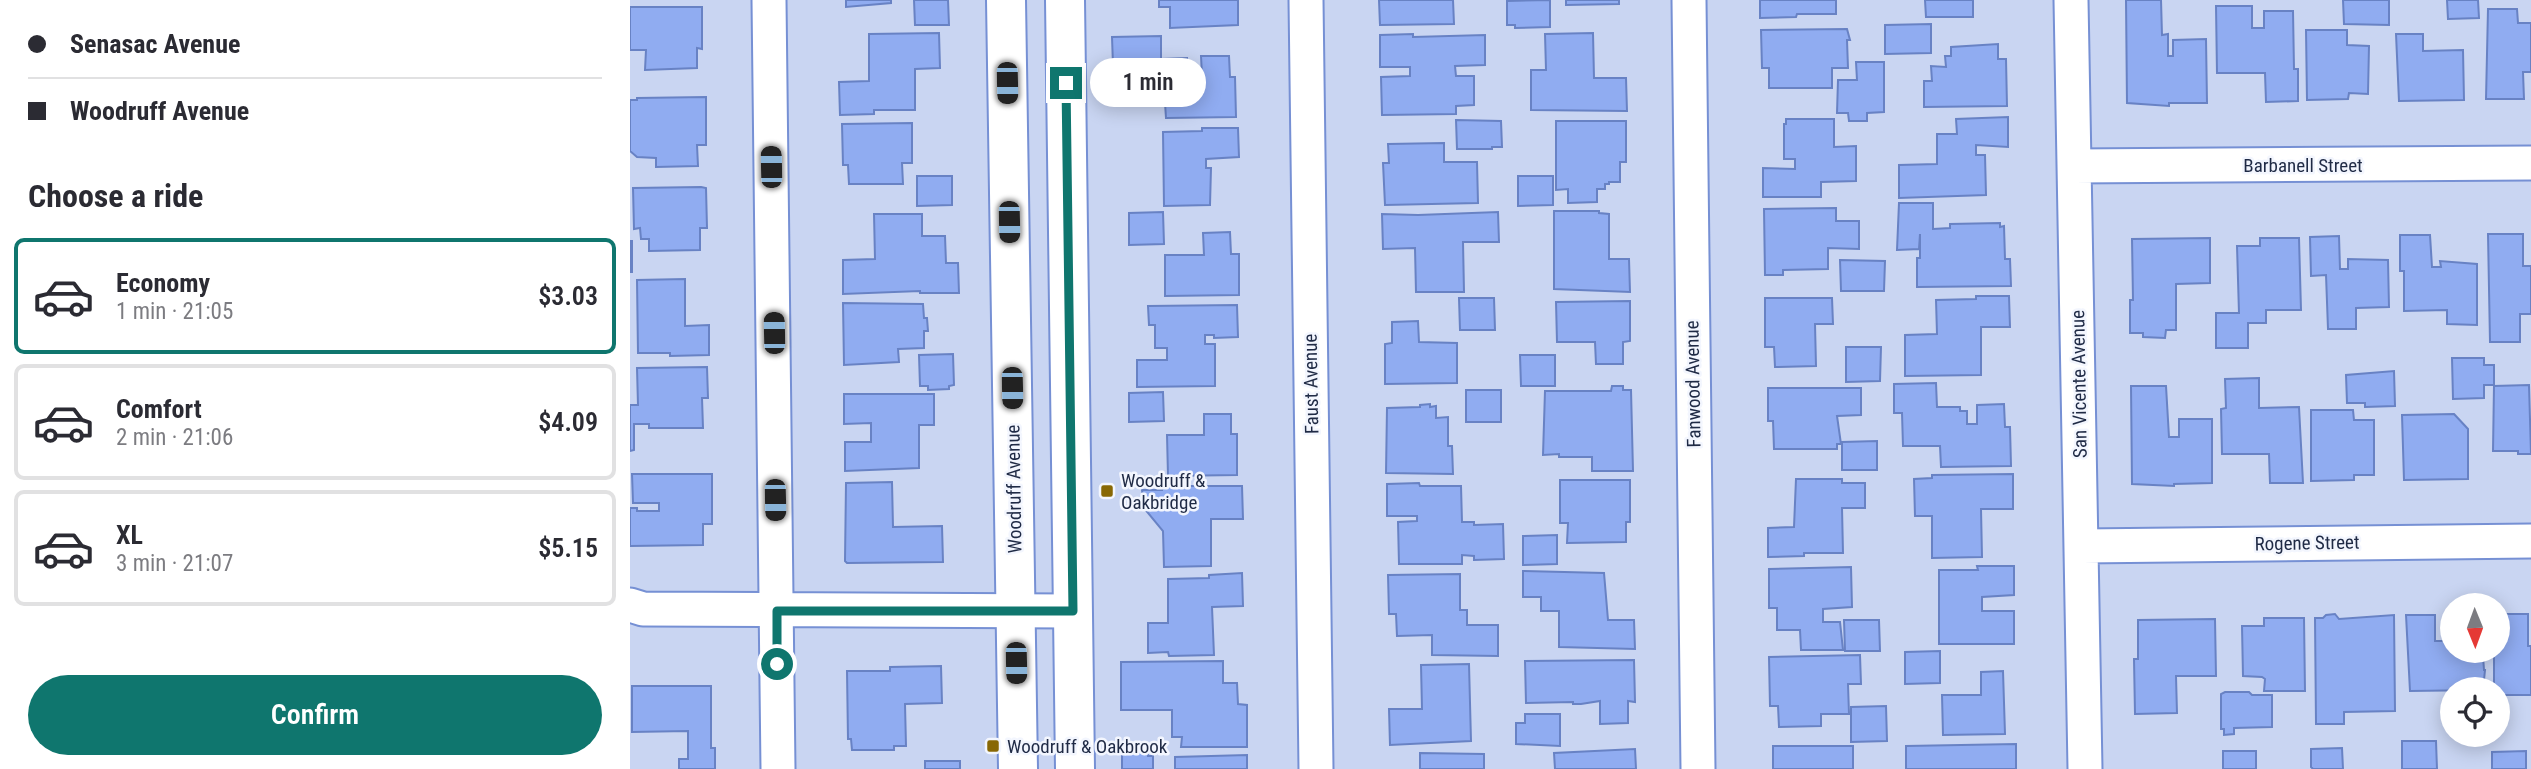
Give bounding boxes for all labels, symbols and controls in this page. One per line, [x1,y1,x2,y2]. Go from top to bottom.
text: Senasac Avenue [70,29,240,59]
callout: 1 min [1090,58,1206,108]
car [997,62,1018,104]
route end [1050,67,1082,99]
text: 1 min [1123,69,1173,96]
text: Woodruff Avenue [70,96,249,126]
car [761,146,782,188]
street label: Barbanell Street [2243,154,2363,177]
text: Choose a ride [28,177,203,215]
car [999,201,1020,243]
icon: car [32,265,95,328]
text: Economy [116,268,210,298]
text: $3.03 [538,281,598,311]
text: 1 min · 21:05 [116,298,233,325]
street label: San Vicente Avenue [2066,310,2092,458]
car [764,312,785,354]
street label: Fanwood Avenue [1680,320,1706,448]
street label: Faust Avenue [1299,333,1323,434]
car [1002,367,1023,409]
icon: car [32,391,95,454]
text: Comfort [116,394,202,424]
text: $4.09 [538,407,598,437]
text: 2 min · 21:06 [116,424,233,451]
street label: Woodruff Avenue [1001,424,1027,554]
place label: Woodruff & Oakbridge [1121,469,1206,514]
car [765,479,786,521]
marker: Woodruff & Oakbridge [1099,483,1115,499]
icon: car [32,517,95,580]
text: XL [116,520,143,550]
street label: Rogene Street [2254,531,2360,555]
text: $5.15 [538,533,598,563]
text: 3 min · 21:07 [116,550,233,577]
north arrow [2440,593,2510,663]
map controls [2440,593,2510,747]
car [1006,642,1027,684]
route start [761,648,793,680]
button: Confirm [28,675,602,755]
button: locate [2440,677,2510,747]
place label: Woodruff & Oakbrook [1007,735,1168,758]
marker: Woodruff & Oakbrook [985,738,1001,754]

